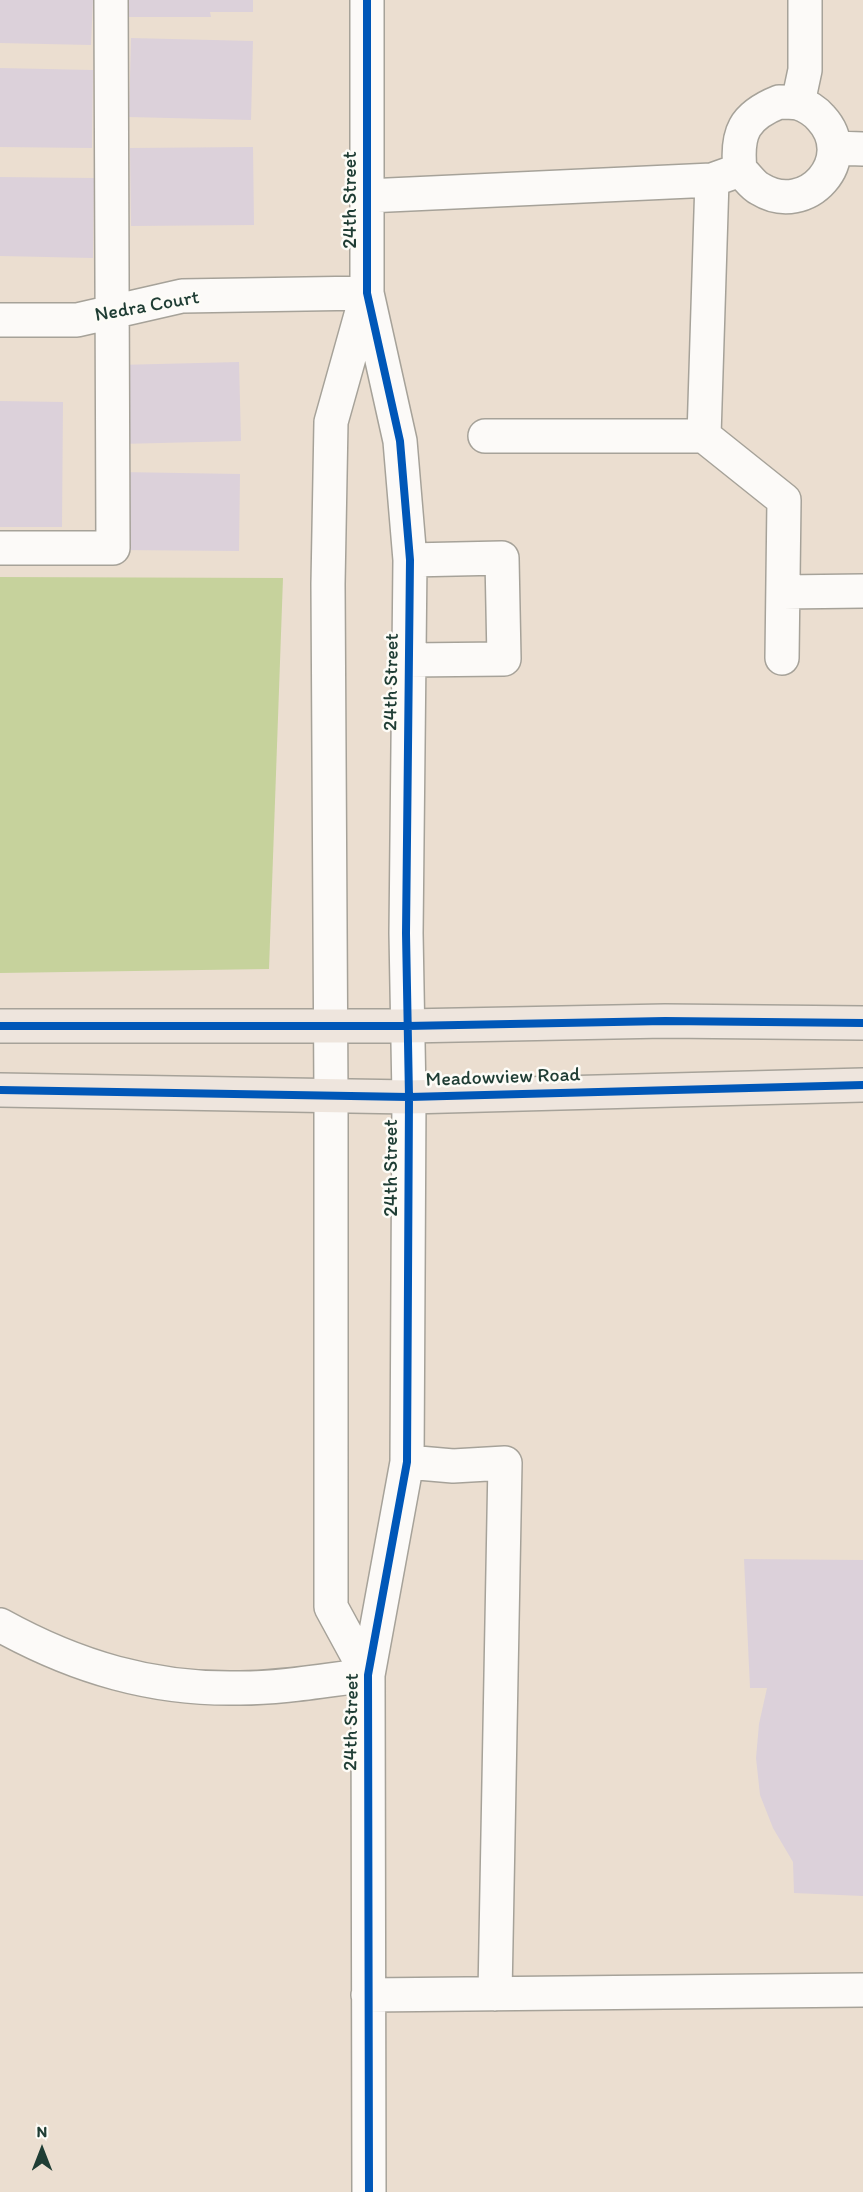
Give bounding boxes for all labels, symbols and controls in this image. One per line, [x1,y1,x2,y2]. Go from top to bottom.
street label: 24th Street [339,151,363,249]
street label: Nedra Court [93,286,201,328]
street label: 24th Street [379,633,405,731]
street label: Meadowview Road [425,1063,581,1093]
street label: 24th Street [380,1119,404,1217]
street label: 24th Street [339,1673,365,1771]
north arrow [12,2120,72,2180]
text: N [37,2122,47,2141]

